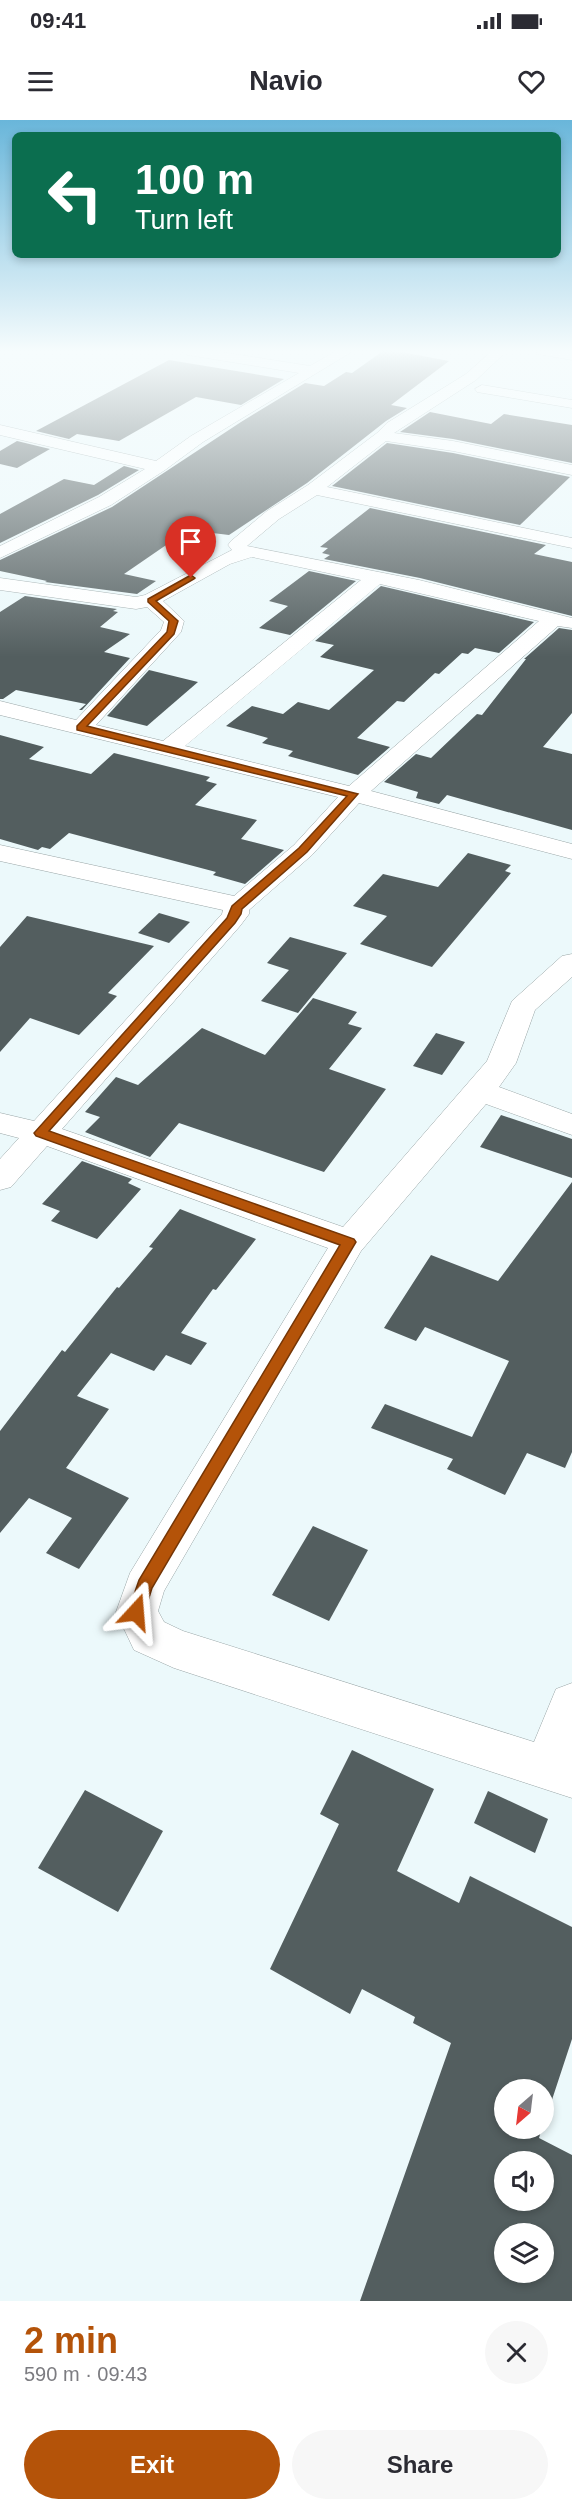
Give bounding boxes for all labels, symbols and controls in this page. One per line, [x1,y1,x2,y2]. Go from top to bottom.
text: 09:41 [30,8,86,33]
icon: menu [24,65,57,98]
icon: heart [515,65,548,98]
text: Navio [249,66,323,96]
icon: left [36,156,114,234]
text: 100 m [135,156,254,203]
text: Turn left [135,205,233,235]
pin [165,516,216,578]
icon: arrive [174,525,207,558]
position arrow [104,1580,168,1644]
north arrow [494,2079,554,2139]
map controls [494,2079,554,2283]
button: sound [494,2151,554,2211]
button: layers [494,2223,554,2283]
text: 2 min [24,2320,118,2361]
button: close [485,2321,548,2384]
text: 590 m · 09:43 [24,2363,147,2385]
button: Exit [24,2430,280,2499]
button: Share [292,2430,548,2499]

